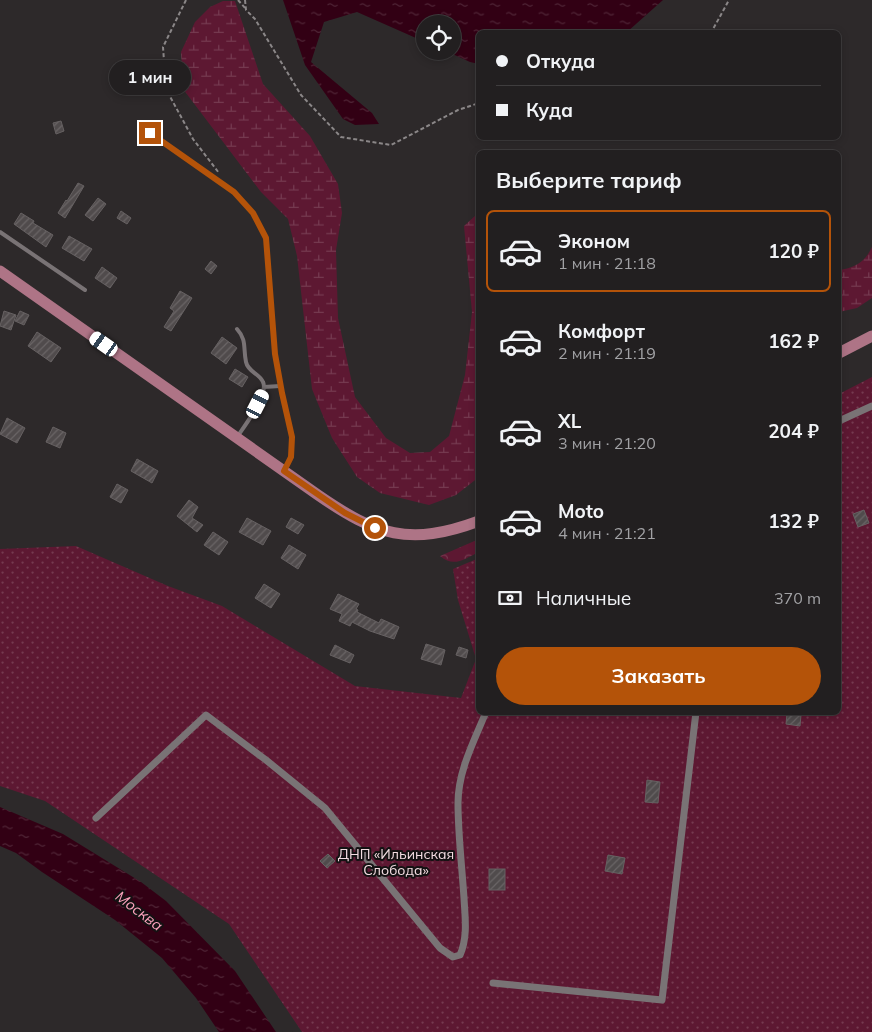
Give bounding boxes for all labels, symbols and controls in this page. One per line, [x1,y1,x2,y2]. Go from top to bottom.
map controls [416,15,461,60]
button: locate [416,15,461,60]
text: Откуда [526,49,595,73]
callout: 1 мин [109,61,191,96]
text: 1 мин [128,67,172,87]
text: Куда [526,98,573,122]
route end [139,122,161,144]
text: Выберите тариф [496,166,682,194]
icon: car [498,229,543,274]
text: Эконом [558,229,630,253]
text: 120 ₽ [768,239,819,263]
text: 1 мин · 21:18 [558,253,656,273]
icon: car [498,319,543,364]
text: Комфорт [558,319,645,343]
car [87,329,120,359]
text: 162 ₽ [768,329,819,353]
text: 2 мин · 21:19 [558,343,656,363]
car [244,387,271,421]
icon: car [498,409,543,454]
text: XL [558,409,581,433]
text: 204 ₽ [768,419,819,443]
text: 3 мин · 21:20 [558,433,656,453]
icon: car [498,499,543,544]
text: Moto [558,499,604,523]
text: 132 ₽ [768,509,819,533]
route start [364,517,386,539]
text: 4 мин · 21:21 [558,523,656,543]
icon: cash [496,584,524,612]
text: Наличные [536,586,631,610]
text: 370 m [774,588,821,608]
button: Заказать [496,647,821,705]
park label: ДНП «Ильинская Слобода» [338,845,454,879]
water label: Москва [112,887,167,935]

